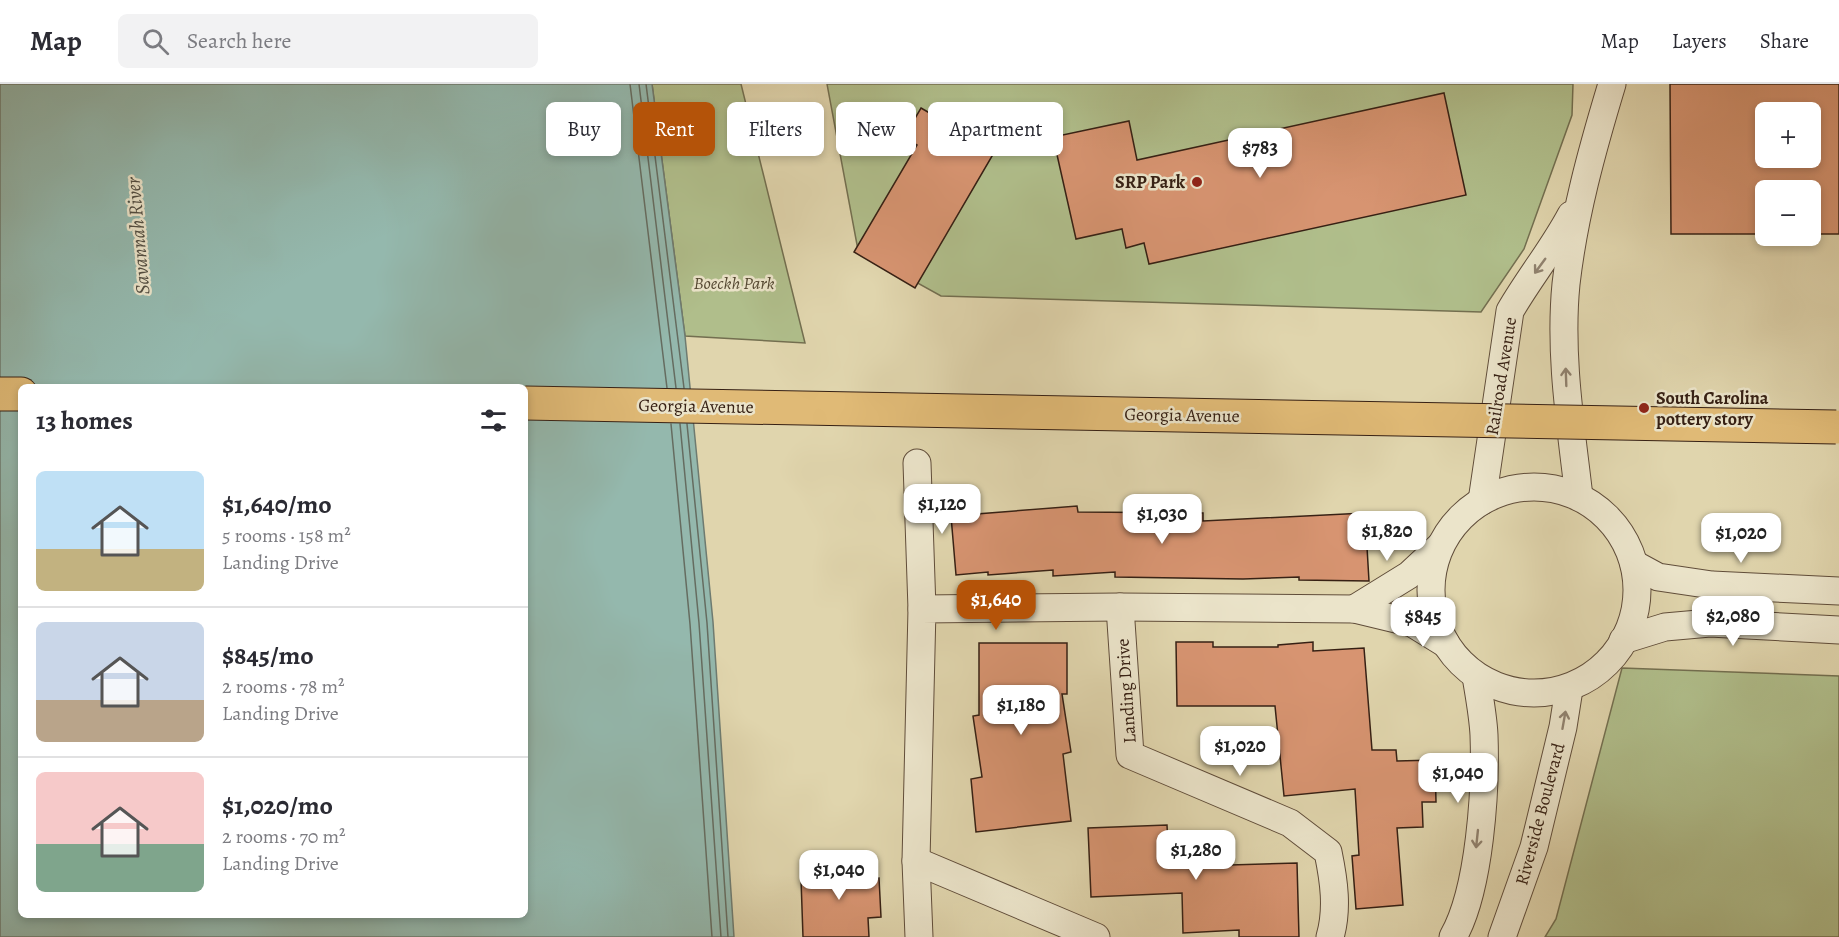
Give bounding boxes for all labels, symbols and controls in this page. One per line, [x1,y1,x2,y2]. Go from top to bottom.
search box [118,14,538,68]
text: Map [30,22,82,60]
icon: search [139,25,172,58]
text: Search here [187,26,291,56]
text: Map [1600,27,1639,55]
text: Layers [1672,27,1727,55]
text: Share [1760,27,1809,55]
chip: Buy [546,102,621,156]
chip: Rent [633,102,715,156]
chip: Filters [727,102,824,156]
chip: New [836,102,916,156]
chip: Apartment [928,102,1063,156]
map controls [1755,102,1821,246]
button: + [1755,102,1821,168]
pin: $783 [1224,128,1296,179]
text: $783 [1242,134,1278,161]
place label: SRP Park [1115,170,1186,194]
water label: Savannah River [119,175,157,296]
marker: SRP Park [1190,175,1204,189]
button: − [1755,180,1821,246]
one-way arrow [1533,258,1546,274]
park label: Boeckh Park [693,271,775,295]
street label: Railroad Avenue [1480,315,1522,437]
one-way arrow [1560,367,1572,387]
place label: South Carolina pottery story [1656,386,1769,431]
street label: Georgia Avenue [638,393,754,419]
marker: South Carolina pottery story [1637,401,1651,415]
street label: Georgia Avenue [1124,402,1240,428]
text: 13 homes [36,403,133,438]
icon: filters [477,404,510,437]
pin: $1,120 [893,484,991,535]
text: $1,640/mo [222,487,332,522]
text: $1,120 [918,490,966,517]
pin: $1,030 [1113,494,1211,545]
icon: home [84,495,156,567]
text: $1,030 [1137,500,1187,527]
pin: $1,820 [1338,511,1436,562]
pin: $1,020 [1692,513,1790,564]
text: $1,820 [1361,517,1413,544]
text: $1,020 [1715,519,1767,546]
text: 5 rooms · 158 m² [222,522,351,549]
text: Landing Drive [222,549,339,576]
pin: $1,640 [947,580,1045,631]
text: $1,640 [971,586,1021,613]
pin: $2,080 [1684,596,1782,647]
pin: $845 [1387,597,1459,648]
text: $2,080 [1706,602,1760,629]
text: $845 [1405,603,1441,630]
text: $845/mo [222,638,314,673]
street label: Landing Drive [1110,638,1142,744]
icon: home [84,646,156,718]
text: 2 rooms · 78 m² [222,673,345,700]
pin: $1,180 [972,685,1070,736]
text: $1,180 [997,691,1045,718]
text: Landing Drive [222,700,339,727]
one-way arrow [1558,710,1569,730]
pin: $1,020 [1191,726,1289,777]
text: $1,020 [1214,732,1266,759]
street label: Riverside Boulevard [1509,740,1571,888]
pin: $1,040 [1409,753,1507,804]
text: $1,040 [1432,759,1484,786]
text: $1,020/mo [222,788,333,823]
icon: home [84,796,156,868]
text: 2 rooms · 70 m² [222,823,346,850]
one-way arrow [1472,828,1483,848]
pin: $1,280 [1147,830,1245,881]
text: $1,280 [1170,836,1222,863]
text: Landing Drive [222,850,339,877]
pin: $1,040 [790,850,888,901]
text: $1,040 [813,856,865,883]

